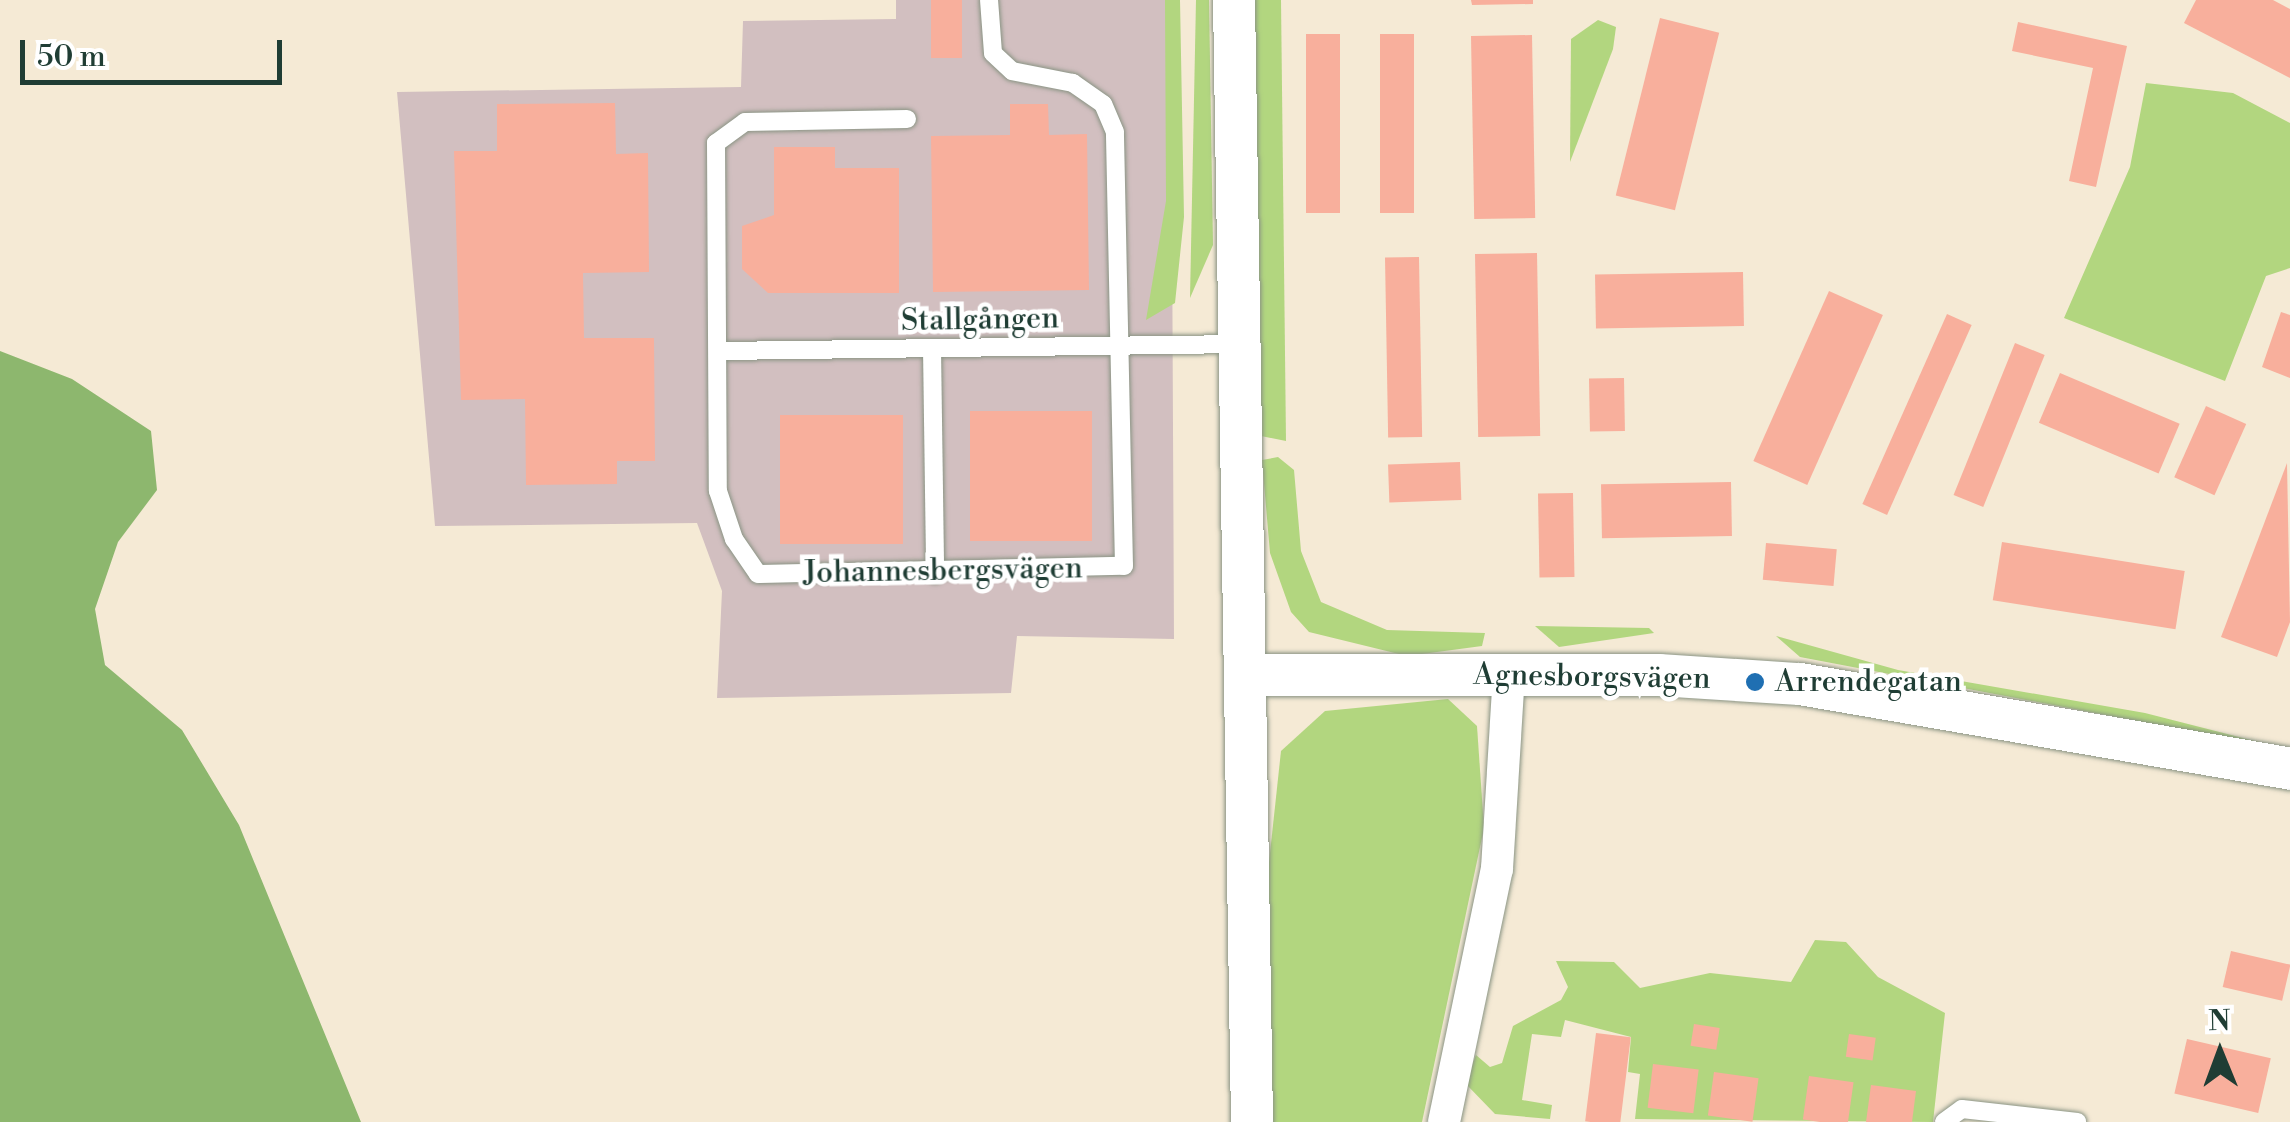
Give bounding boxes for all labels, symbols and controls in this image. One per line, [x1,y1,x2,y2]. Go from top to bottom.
scale bar [25,20,288,82]
text: 50 m [37,38,106,76]
street label: Stallgången [901,301,1059,339]
street label: Johannesbergsvägen [803,551,1083,591]
street label: Agnesborgsvägen [1473,657,1711,697]
place label: Arrendegatan [1775,664,1962,700]
marker: Arrendegatan [1744,671,1766,693]
north arrow [2170,1002,2270,1102]
text: N [2208,1004,2231,1039]

